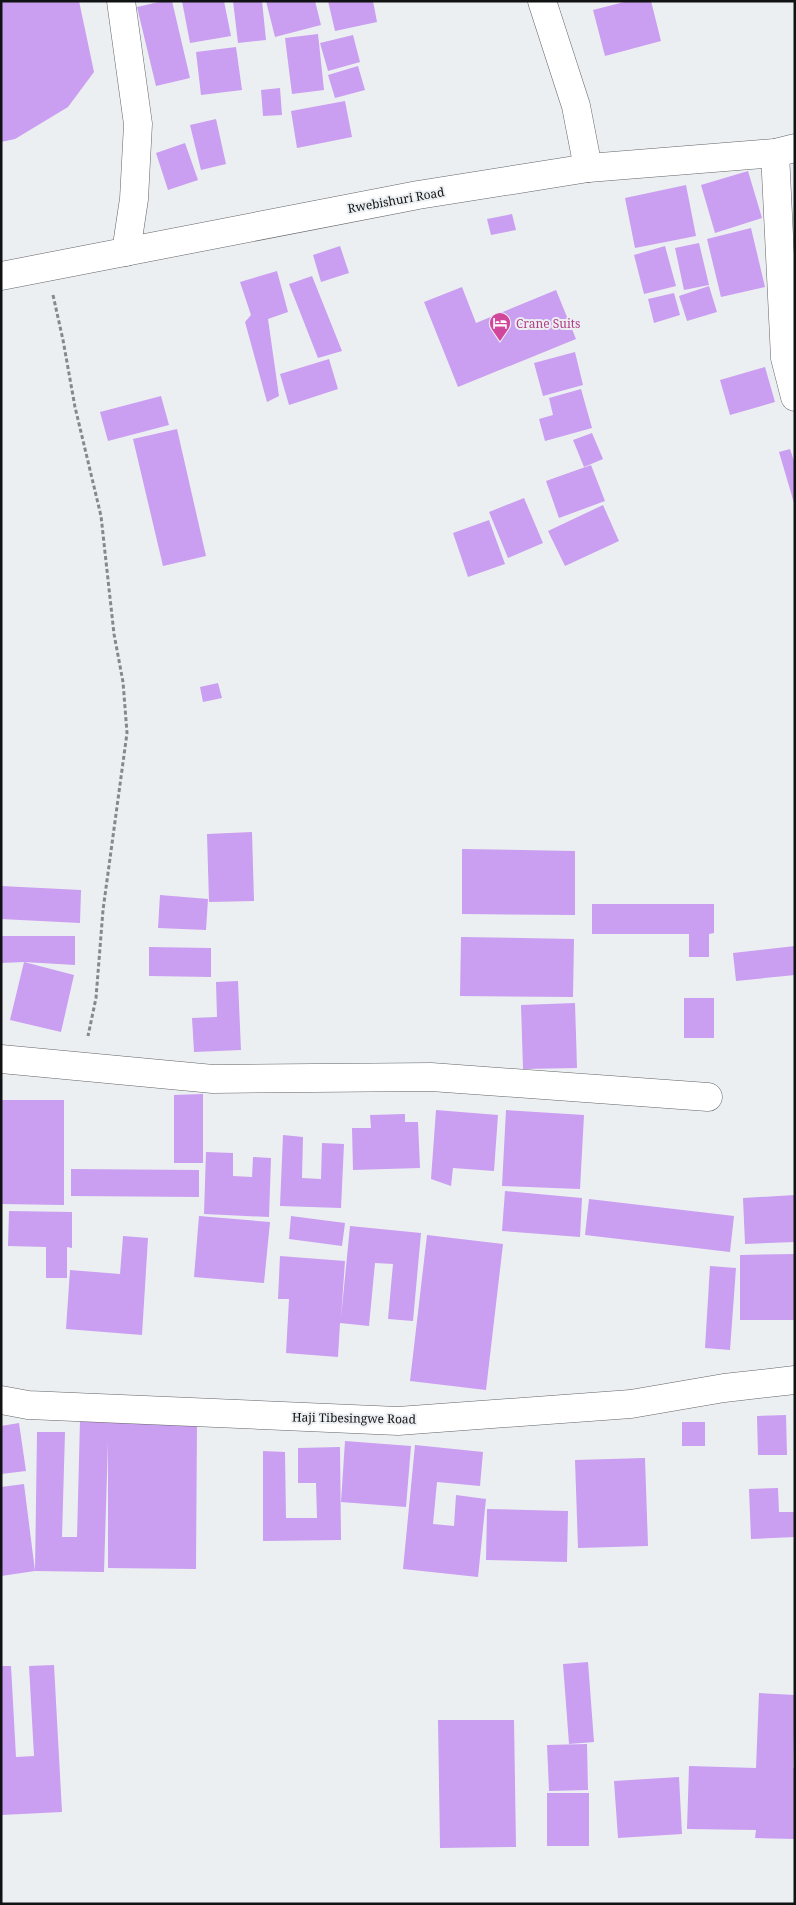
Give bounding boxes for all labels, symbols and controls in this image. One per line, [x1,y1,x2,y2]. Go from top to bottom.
street label: Rwebishuri Road [346,183,446,217]
hotel icon: Crane Suits [488,311,512,342]
place label: Crane Suits [516,315,580,332]
street label: Haji Tibesingwe Road [292,1408,417,1428]

